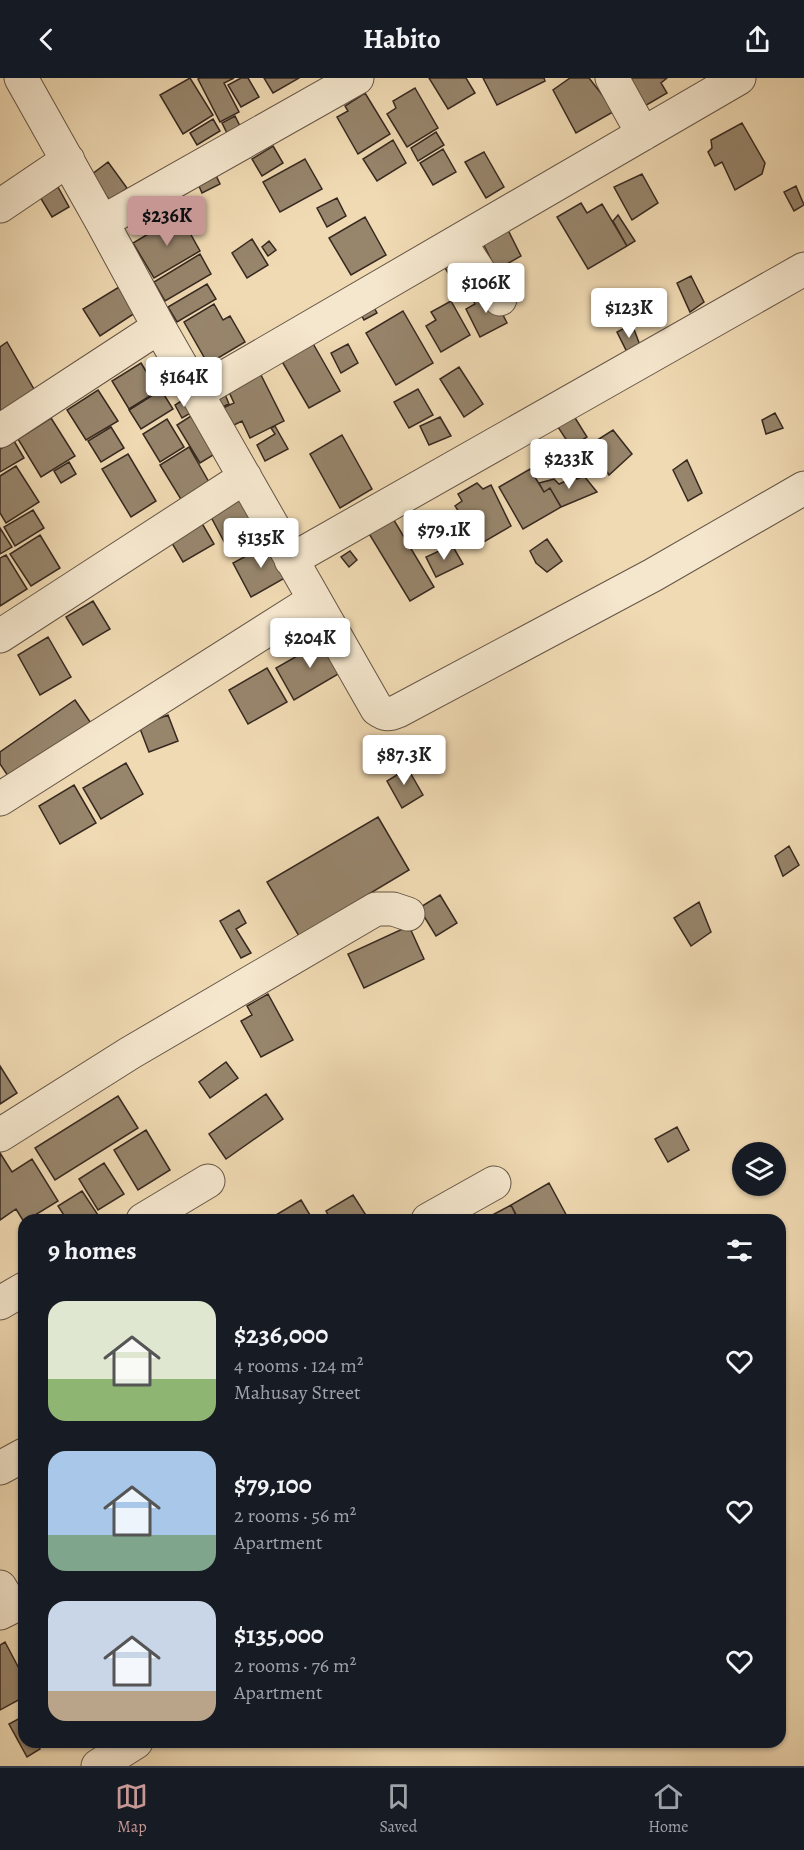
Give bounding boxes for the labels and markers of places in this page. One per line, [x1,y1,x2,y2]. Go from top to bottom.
pin: $236K [125,196,209,247]
pin: $106K [444,263,528,314]
pin: $123K [587,288,671,339]
pin: $164K [142,357,226,408]
pin: $233K [527,439,611,490]
pin: $79.1K [395,510,493,561]
pin: $135K [219,518,303,569]
pin: $204K [268,618,352,669]
pin: $87.3K [355,735,453,786]

